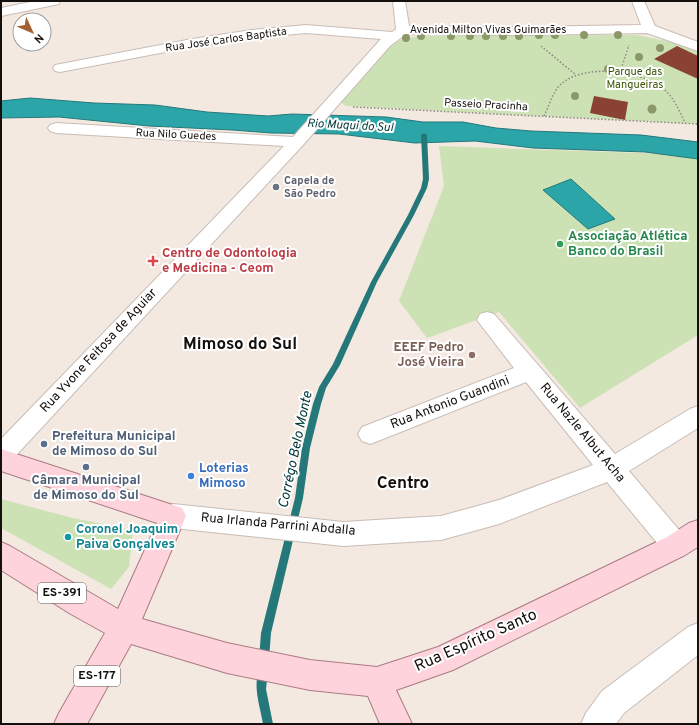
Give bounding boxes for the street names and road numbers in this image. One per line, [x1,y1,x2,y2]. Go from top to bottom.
street label: Avenida Milton Vivas Guimarães [410,23,566,37]
street label: Rua José Carlos Baptista [164,25,288,55]
street label: Passeio Pracinha [444,96,528,114]
street label: Rua Nilo Guedes [135,126,217,144]
street label: Rua Yvone Feitosa de Aguiar [37,285,161,417]
street label: Rua Antonio Guandini [388,373,512,433]
street label: Rua Nazle Albut Acha [536,380,628,486]
street label: Rua Irlanda Parrini Abdalla [200,510,356,540]
road number: ES-391 [38,583,86,603]
street label: Rua Espírito Santo [412,605,541,677]
road number: ES-177 [74,666,120,686]

